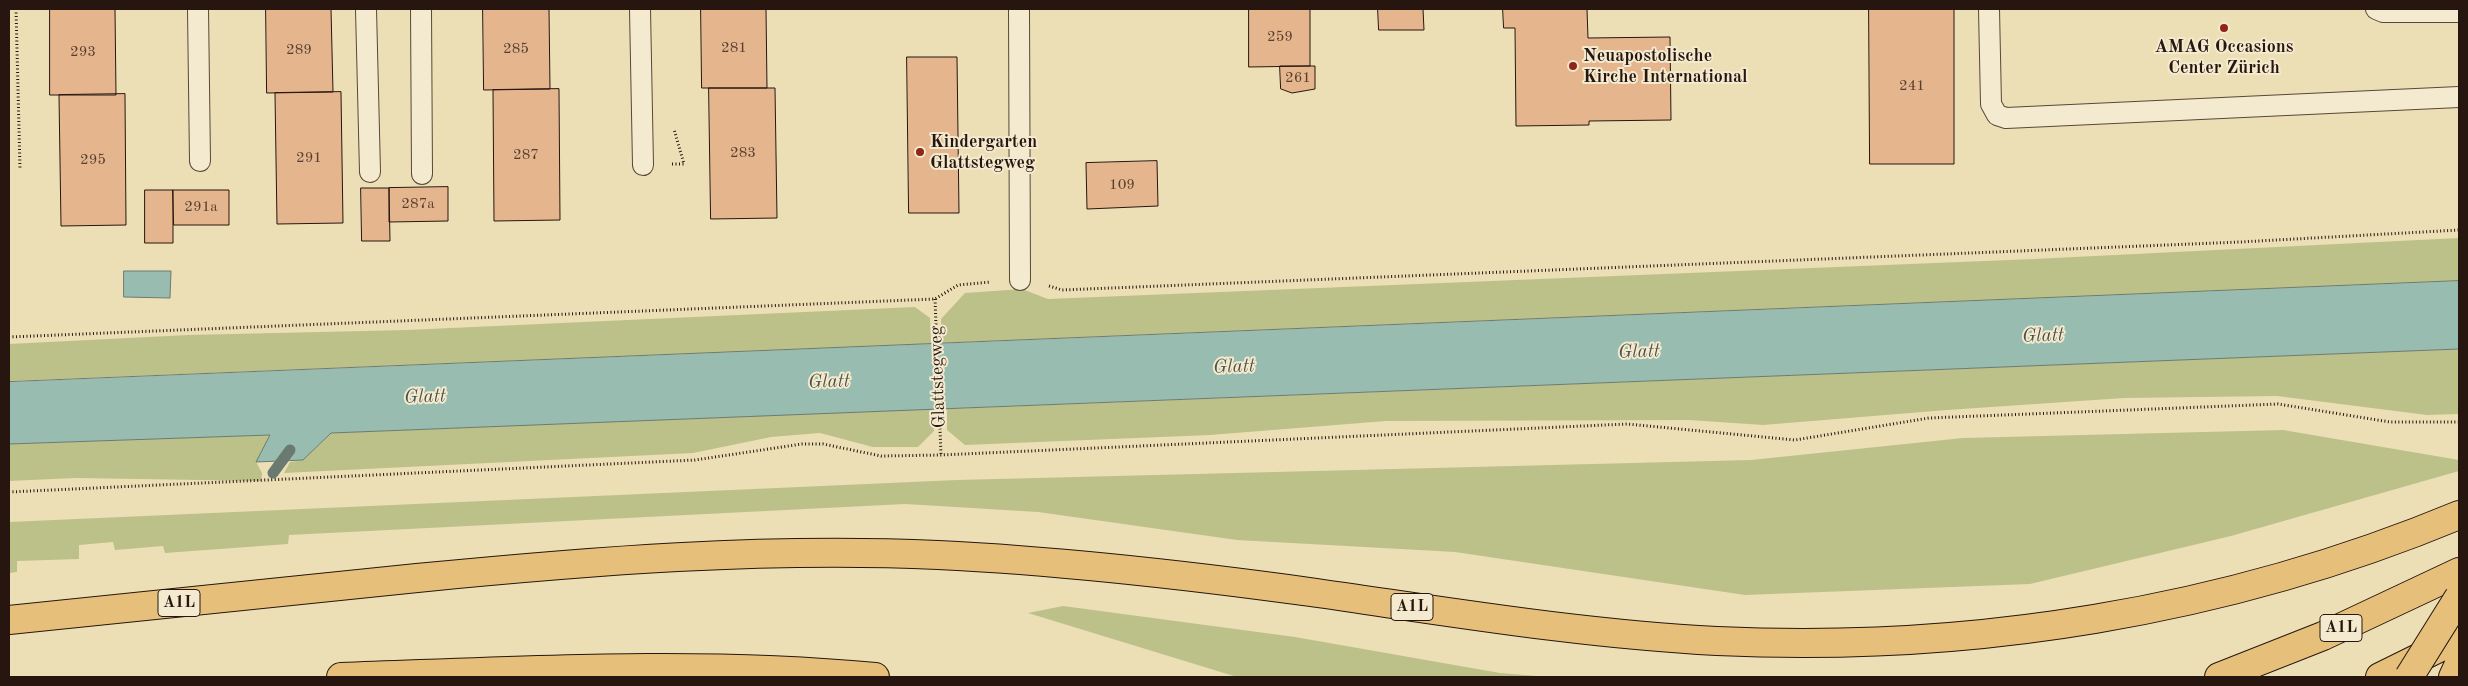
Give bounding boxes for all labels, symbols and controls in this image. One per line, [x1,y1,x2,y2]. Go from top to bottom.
marker: AMAG Occasions Center Zürich [2218,22,2230,34]
house number: 259 [1267,28,1293,46]
place label: AMAG Occasions Center Zürich [2155,36,2293,78]
house number: 281 [721,39,747,57]
house number: 285 [503,40,529,58]
house number: 289 [286,41,312,59]
house number: 293 [70,43,96,61]
place label: Neuapostolische Kirche International [1583,45,1748,88]
marker: Neuapostolische Kirche International [1567,60,1579,72]
house number: 261 [1285,69,1311,87]
house number: 241 [1899,77,1925,95]
place label: Kindergarten Glattstegweg [930,131,1037,173]
house number: 283 [730,144,756,162]
house number: 287 [513,146,539,164]
marker: Kindergarten Glattstegweg [914,146,926,158]
house number: 291 [296,149,322,167]
house number: 295 [80,151,106,169]
house number: 109 [1109,176,1135,194]
house number: 287a [401,195,435,213]
house number: 291a [184,198,218,216]
water label: Glatt [2022,324,2064,348]
street label: Glattstegweg [925,325,951,429]
water label: Glatt [1618,340,1660,364]
water label: Glatt [1213,355,1255,379]
water label: Glatt [808,370,850,394]
water label: Glatt [404,385,446,409]
road number: A1L [158,590,200,616]
road number: A1L [1391,594,1433,620]
road number: A1L [2320,614,2362,641]

